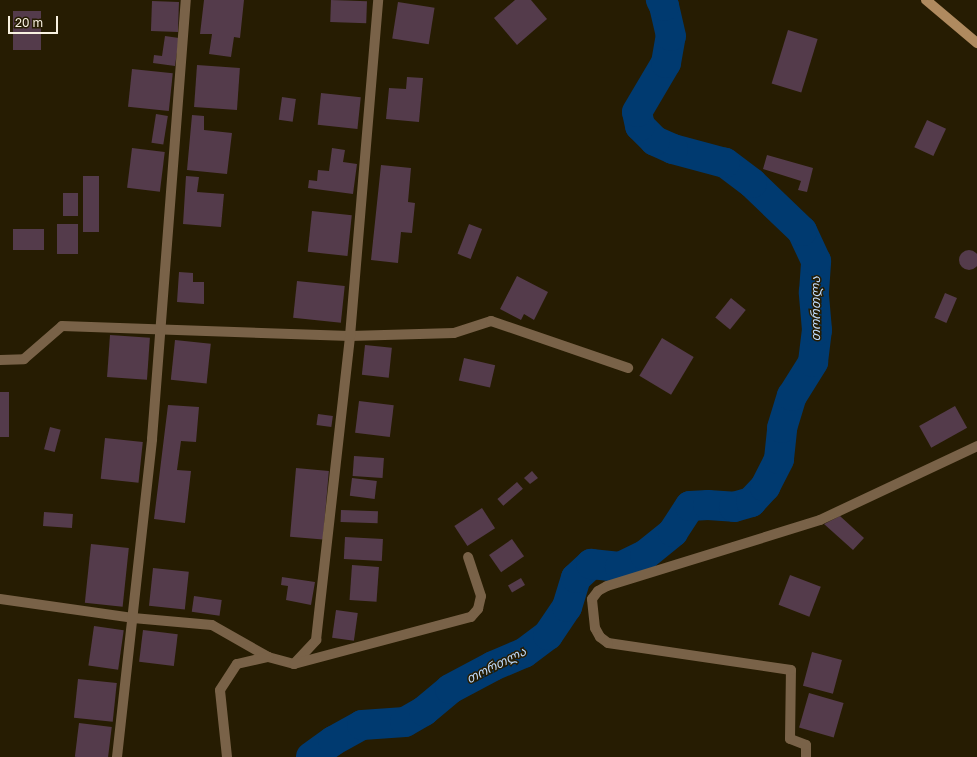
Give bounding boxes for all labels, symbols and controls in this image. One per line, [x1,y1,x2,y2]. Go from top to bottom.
scale bar [10,8,60,34]
text: 20 m [15,15,43,30]
water label: თორთლა [807,276,823,342]
water label: თორთლა [463,643,529,687]

